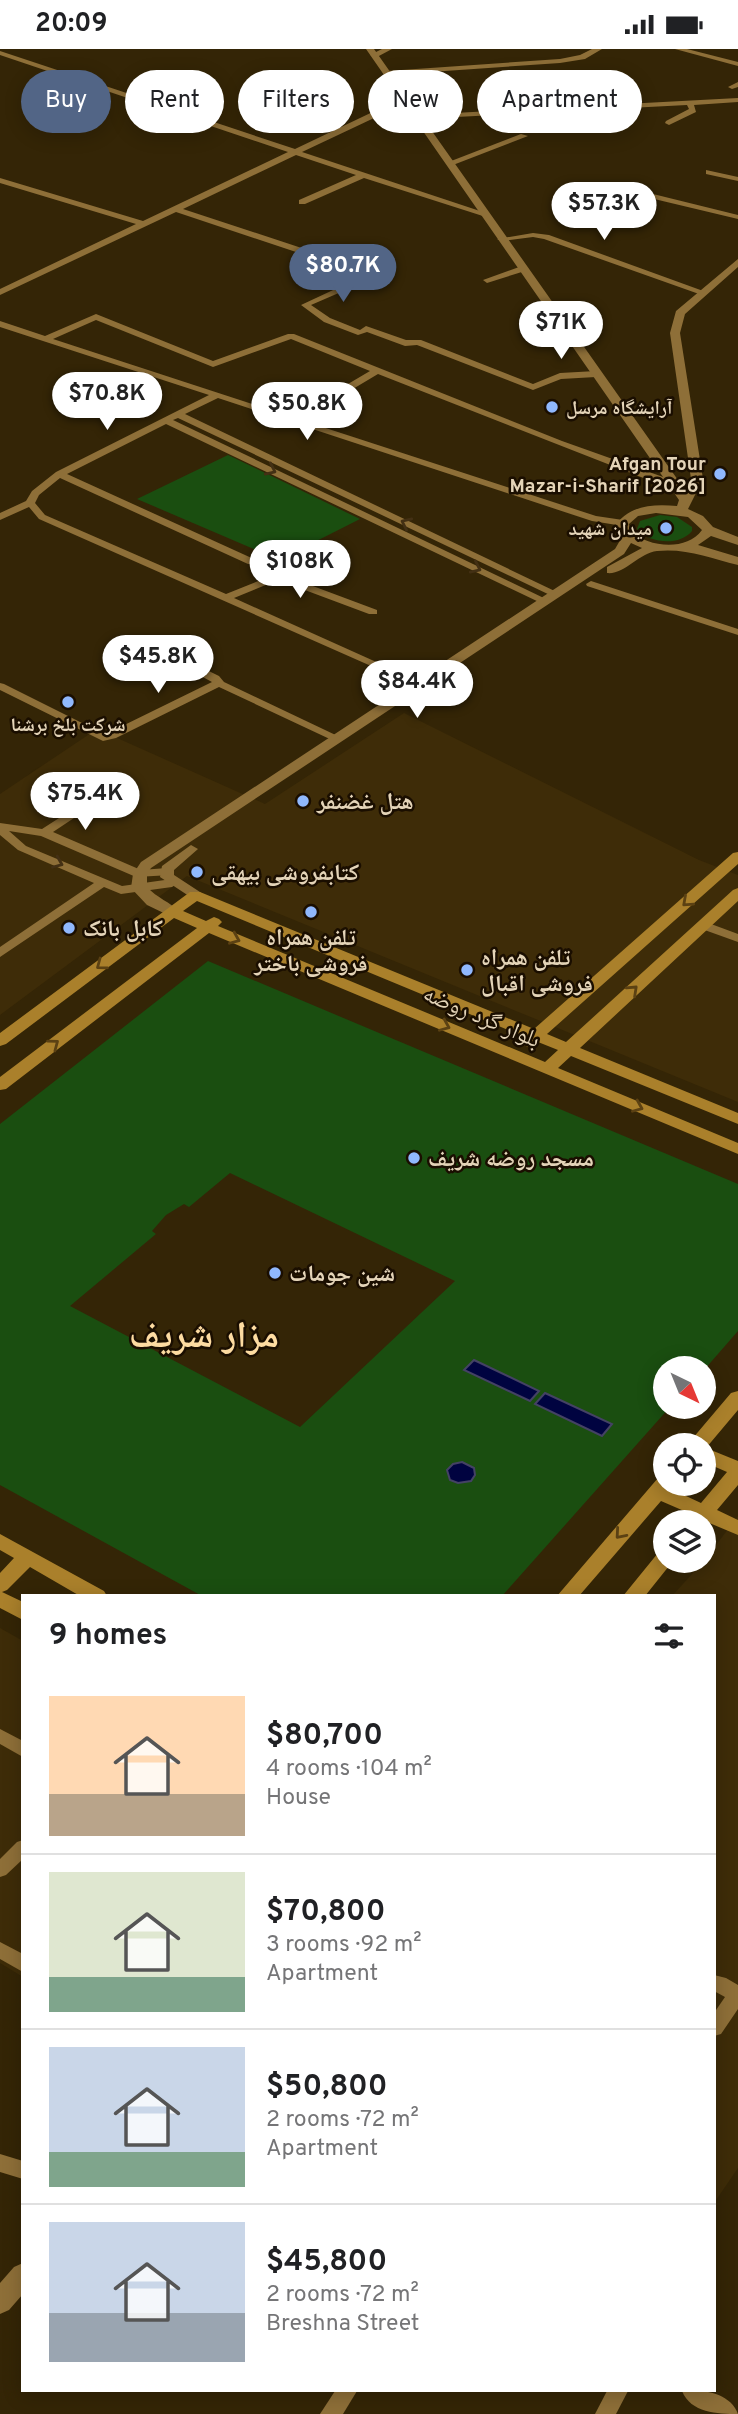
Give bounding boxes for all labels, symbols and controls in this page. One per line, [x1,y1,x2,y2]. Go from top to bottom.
text: 20:09 [35,8,107,41]
chip: Buy [21,70,111,133]
chip: Rent [125,70,224,133]
chip: Filters [238,70,354,133]
chip: New [368,70,463,133]
chip: Apartment [477,70,642,133]
pin: $57.3K [547,183,661,242]
text: $57.3K [568,190,640,219]
pin: $80.7K [286,245,400,304]
text: $80.7K [305,252,381,281]
pin: $71K [520,301,602,361]
text: $71K [535,309,587,338]
pin: $70.8K [50,373,164,432]
text: $70.8K [68,380,146,409]
pin: $50.8K [250,383,364,442]
text: $50.8K [267,390,347,419]
place label: آرایشگاه مرسل [566,397,673,421]
marker: آرایشگاه مرسل [544,399,560,415]
place label: Afgan Tour Mazar-i-Sharif [2026] [509,453,706,499]
one-way arrow [264,462,276,476]
marker: Afgan Tour Mazar-i-Sharif [2026] [712,466,728,482]
one-way arrow [401,517,413,531]
place label: میدان شهید [568,518,652,542]
marker: میدان شهید [658,520,674,536]
pin: $108K [251,540,349,600]
text: $108K [266,548,334,577]
one-way arrow [469,560,482,574]
pin: $45.8K [101,635,215,695]
text: $45.8K [119,643,197,672]
pin: $84.4K [360,661,474,720]
text: $84.4K [377,668,457,697]
marker: شرکت بلخ برشنا [60,694,76,710]
place label: شرکت بلخ برشنا [11,714,125,738]
pin: $75.4K [28,773,142,832]
text: $75.4K [47,780,123,809]
place label: هتل غضنفر [316,789,414,818]
marker: هتل غضنفر [295,793,311,809]
one-way arrow [52,855,64,869]
place label: کتابفروشی بیهقی [211,860,359,889]
marker: کتابفروشی بیهقی [189,864,205,880]
one-way arrow [682,893,695,906]
marker: تلفن همراه فروشی باختر [303,904,319,920]
place label: کابل بانک [83,916,163,945]
marker: کابل بانک [61,920,77,936]
place label: تلفن همراه فروشی باختر [253,925,368,980]
one-way arrow [228,930,240,944]
place label: تلفن همراه فروشی اقبال [481,945,593,1000]
one-way arrow [96,957,109,970]
marker: تلفن همراه فروشی اقبال [459,962,475,978]
street label: بلوار گرد روضه [418,981,544,1056]
one-way arrow [625,986,638,998]
one-way arrow [438,1018,450,1032]
one-way arrow [47,1040,59,1052]
one-way arrow [631,1099,643,1113]
place label: مسجد روضه شریف [428,1146,594,1175]
marker: مسجد روضه شریف [406,1150,422,1166]
place label: شین جومات [289,1261,395,1290]
marker: شین جومات [267,1265,283,1281]
district label: مزار شريف [129,1314,279,1361]
north arrow [653,1356,716,1419]
map controls [653,1356,716,1573]
button: locate [653,1433,716,1496]
button: layers [653,1510,716,1573]
one-way arrow [616,1526,628,1539]
icon: filters [650,1617,688,1655]
text: 9 homes [49,1618,167,1655]
text: $80,700 [266,1718,383,1755]
icon: home [105,1724,189,1808]
text: 4 rooms · 104 m² [266,1755,432,1784]
text: House [266,1784,331,1813]
text: $70,800 [266,1894,385,1931]
icon: home [105,1900,189,1984]
text: 3 rooms · 92 m² [266,1931,422,1960]
text: Apartment [266,1960,378,1989]
text: $50,800 [266,2069,388,2106]
icon: home [105,2075,189,2159]
text: 2 rooms · 72 m² [266,2106,419,2135]
text: Apartment [266,2135,378,2164]
text: $45,800 [266,2244,387,2281]
icon: home [105,2250,189,2334]
text: 2 rooms · 72 m² [266,2281,419,2310]
text: Breshna Street [266,2310,420,2339]

